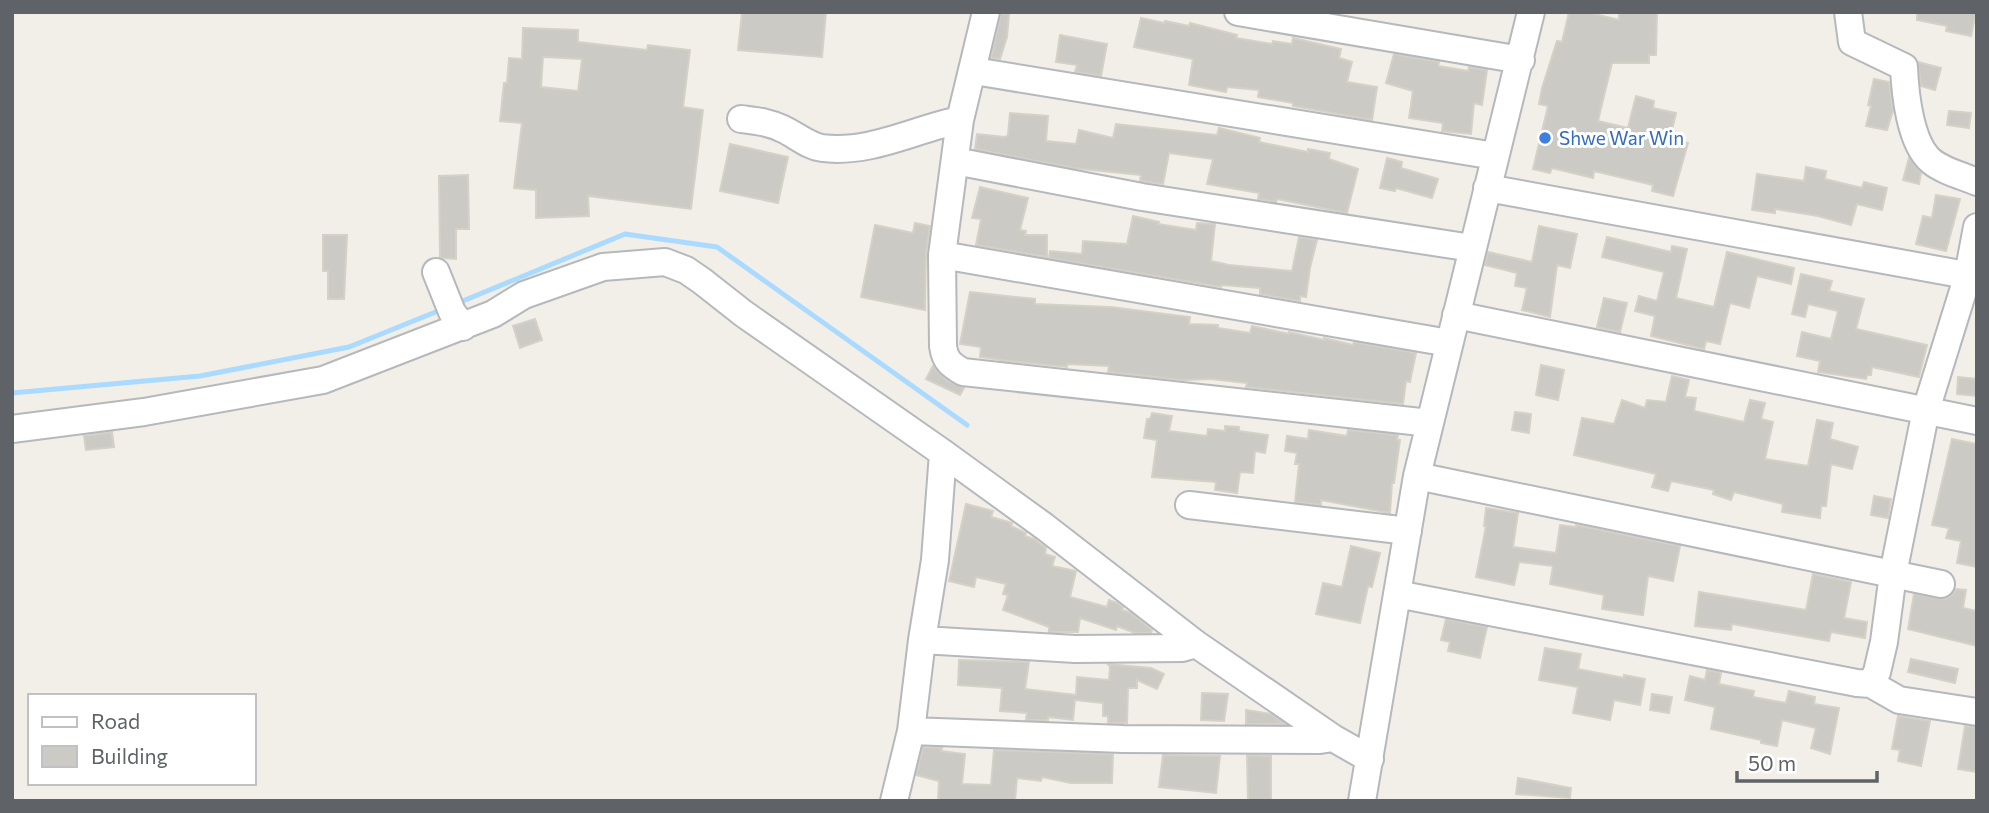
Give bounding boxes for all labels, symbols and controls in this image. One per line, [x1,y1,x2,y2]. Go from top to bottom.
place label: Shwe War Win [1559,126,1684,149]
marker: Shwe War Win [1537,130,1553,146]
legend [28,694,256,785]
text: Road [91,708,140,733]
scale bar [1737,740,1877,784]
text: Building [91,743,168,768]
text: 50 m [1748,750,1796,775]

